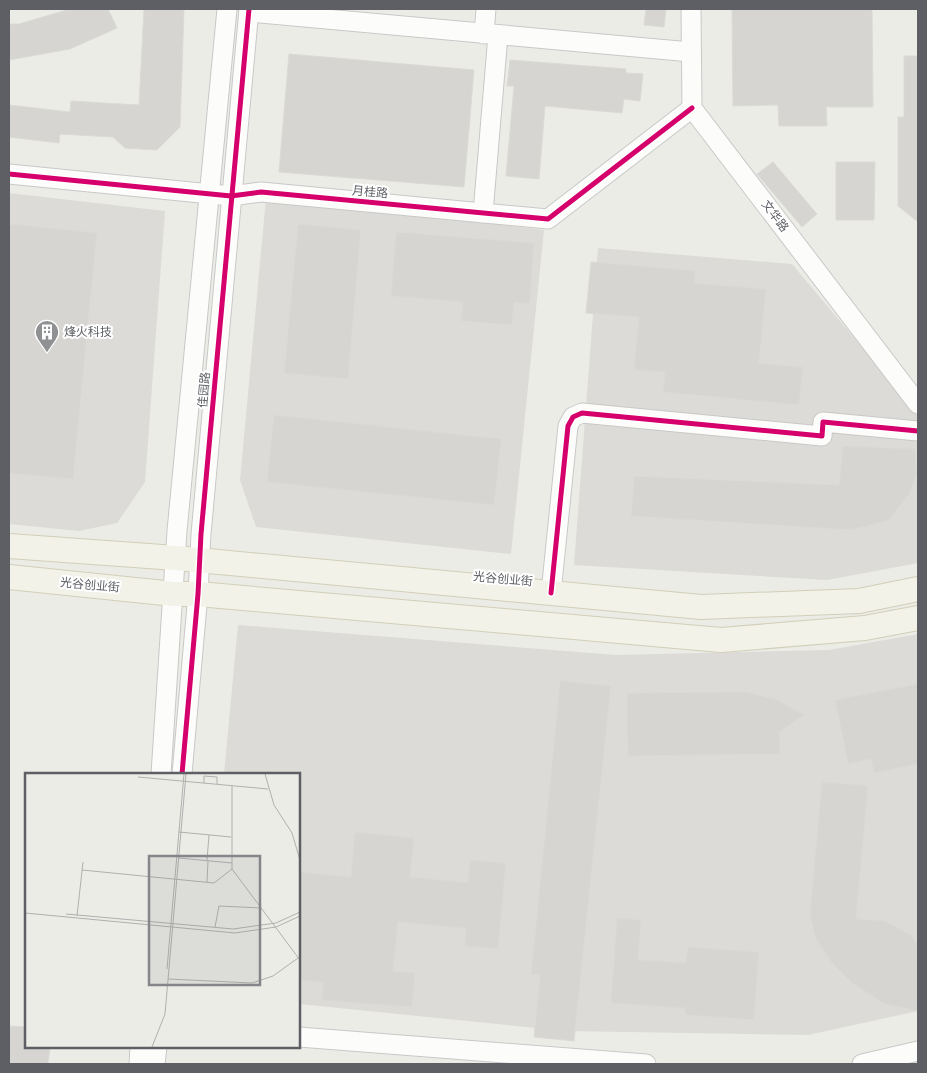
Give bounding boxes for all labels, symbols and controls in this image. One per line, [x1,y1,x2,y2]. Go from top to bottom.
street label: 月桂路 [351,182,389,202]
street label: 文华路 [758,197,792,235]
building icon: 烽火科技 [34,319,60,353]
place label: 烽火科技 [64,324,112,340]
street label: 佳园路 [194,371,214,409]
street label: 光谷创业街 [472,568,534,590]
street label: 光谷创业街 [59,574,121,596]
inset map [25,773,300,1048]

